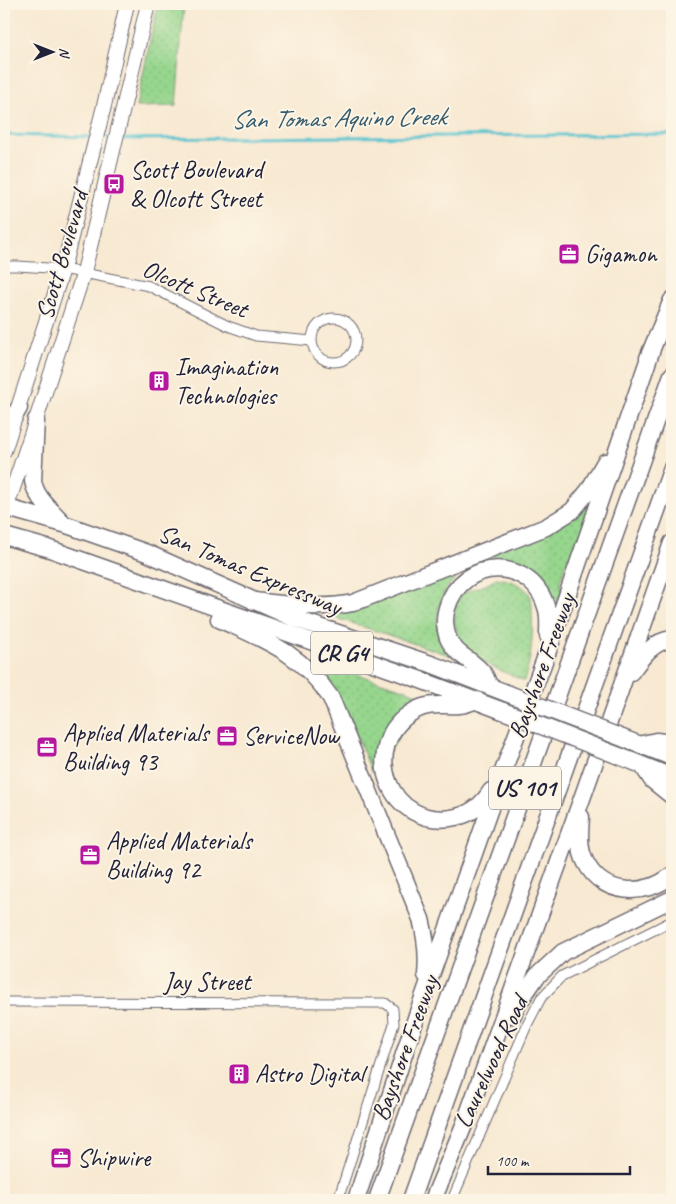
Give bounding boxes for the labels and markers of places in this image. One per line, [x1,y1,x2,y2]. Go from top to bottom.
place label: Scott Boulevard & Olcott Street [130,154,266,215]
bus stop icon: Scott Boulevard & Olcott Street [102,172,126,196]
place label: Gigamon [585,238,658,270]
office icon: Gigamon [557,242,581,266]
place label: Imagination Technologies [175,351,279,412]
building icon: Imagination Technologies [147,369,171,393]
place label: Applied Materials Building 93 [63,717,211,778]
place label: ServiceNow [243,720,341,752]
office icon: ServiceNow [215,724,239,748]
office icon: Applied Materials Building 93 [35,735,59,759]
place label: Applied Materials Building 92 [106,825,254,886]
office icon: Applied Materials Building 92 [78,843,102,867]
place label: Astro Digital [255,1058,369,1090]
building icon: Astro Digital [227,1062,251,1086]
place label: Shipwire [77,1142,152,1174]
office icon: Shipwire [49,1146,73,1170]

